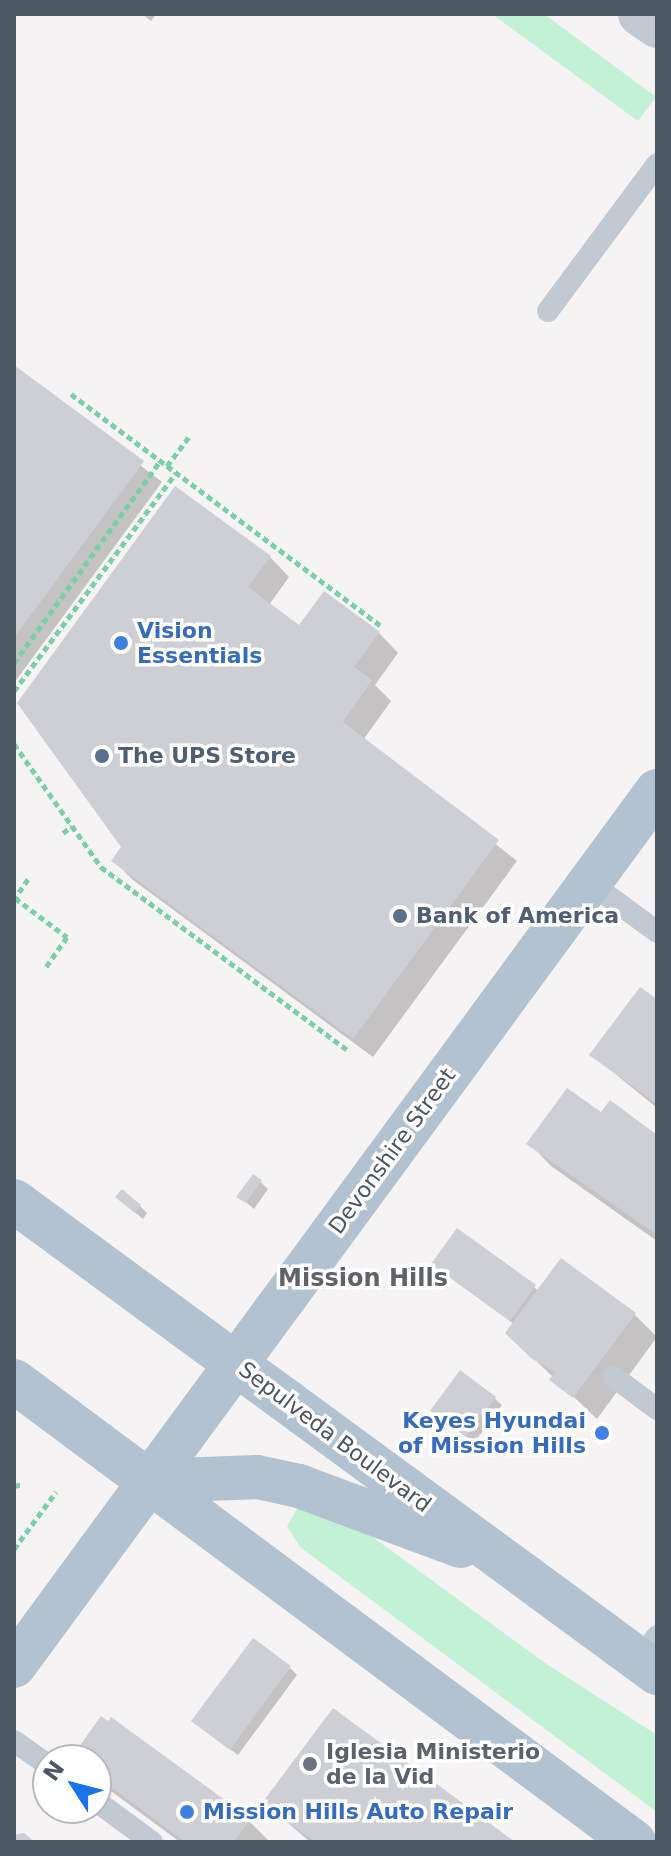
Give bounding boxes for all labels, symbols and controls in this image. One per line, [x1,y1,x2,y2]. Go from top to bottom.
place label: Vision Essentials [137,617,262,668]
marker: Vision Essentials [112,634,130,652]
place label: The UPS Store [118,743,296,769]
marker: The UPS Store [93,747,111,765]
place label: Bank of America [416,903,619,929]
marker: Bank of America [391,907,409,925]
street label: Devonshire Street [323,1063,461,1239]
district label: Mission Hills [278,1265,448,1293]
street label: Sepulveda Boulevard [234,1356,436,1518]
place label: Keyes Hyundai of Mission Hills [398,1407,586,1458]
marker: Keyes Hyundai of Mission Hills [593,1424,611,1442]
place label: Iglesia Ministerio de la Vid [326,1738,540,1790]
north arrow [32,1744,112,1824]
marker: Iglesia Ministerio de la Vid [301,1755,319,1773]
text: N [38,1756,69,1786]
place label: Mission Hills Auto Repair [203,1799,513,1825]
marker: Mission Hills Auto Repair [178,1803,196,1821]

